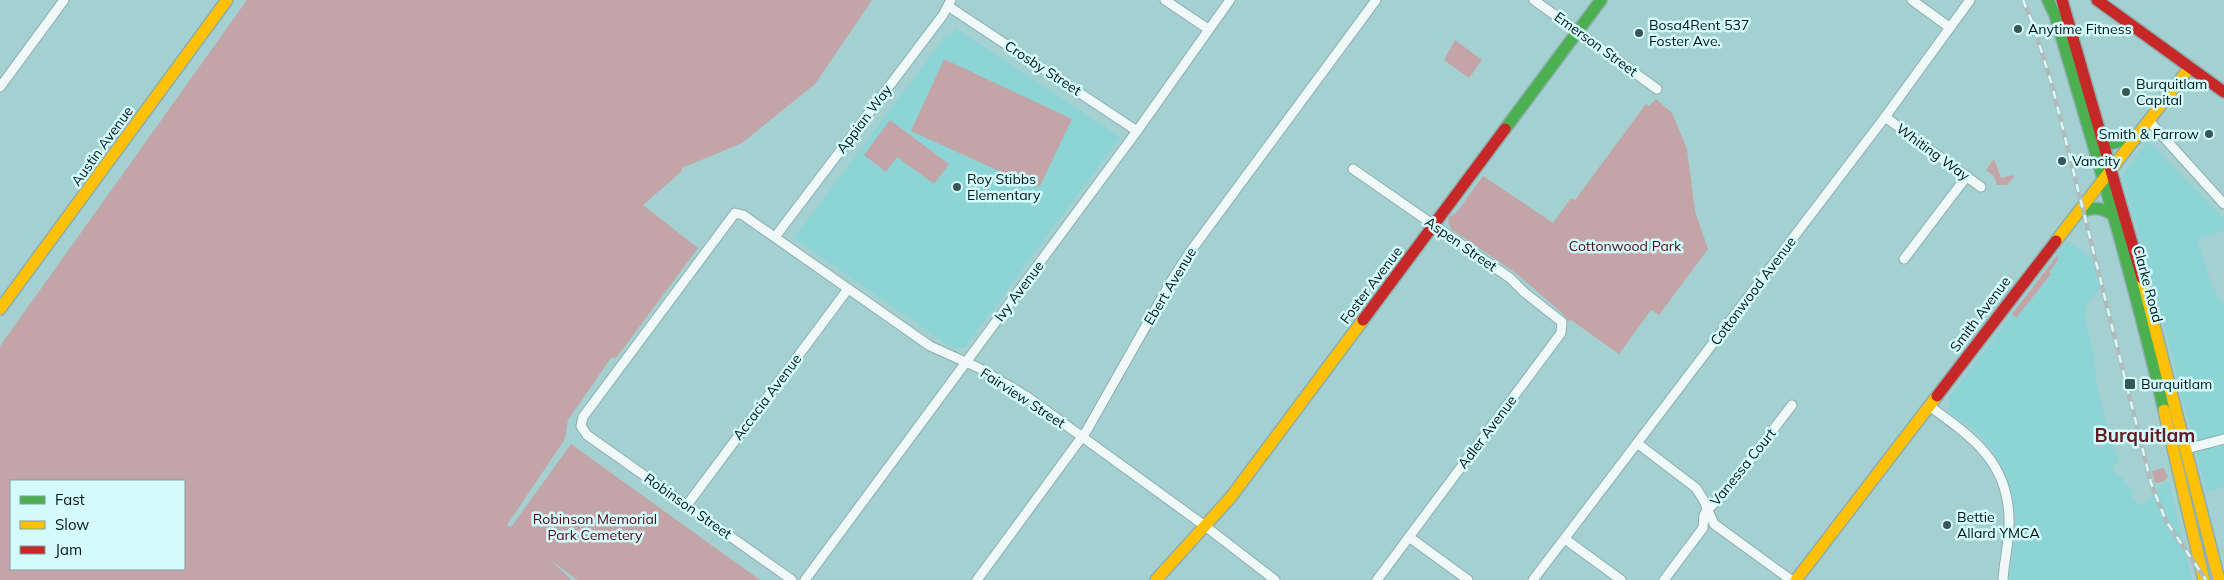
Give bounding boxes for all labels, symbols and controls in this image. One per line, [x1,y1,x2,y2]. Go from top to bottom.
street label: Emerson Street [1551,8,1641,80]
place label: Bosa4Rent 537 Foster Ave. [1649,16,1749,50]
place label: Anytime Fitness [2028,20,2132,38]
marker: Anytime Fitness [2012,23,2024,35]
marker: Bosa4Rent 537 Foster Ave. [1633,27,1645,39]
street label: Crosby Street [1001,37,1085,99]
place label: Burquitlam Capital [2136,75,2207,109]
street label: Appian Way [832,81,896,157]
marker: Burquitlam Capital [2120,86,2132,98]
street label: Austin Avenue [67,103,137,189]
street label: Whiting Way [1893,119,1974,185]
place label: Smith & Farrow [2099,125,2199,143]
marker: Smith & Farrow [2203,128,2215,140]
place label: Vancity [2072,152,2121,170]
marker: Vancity [2056,155,2068,167]
place label: Roy Stibbs Elementary [967,170,1041,204]
marker: Roy Stibbs Elementary [951,181,963,193]
street label: Aspen Street [1422,213,1501,275]
street label: Cottonwood Avenue [1706,233,1800,349]
park label: Cottonwood Park [1569,237,1682,255]
street label: Foster Avenue [1336,243,1406,327]
street label: Ebert Avenue [1140,244,1200,328]
street label: Clarke Road [2129,244,2167,324]
street label: Ivy Avenue [990,257,1048,325]
street label: Smith Avenue [1946,273,2014,355]
street label: Accacia Avenue [729,350,805,444]
street label: Fairview Street [977,364,1069,432]
place label: Burquitlam [2141,375,2212,393]
marker: Burquitlam [2123,377,2137,391]
street label: Adler Avenue [1454,392,1520,472]
district label: Burquitlam [2095,423,2195,447]
street label: Vanessa Court [1706,424,1780,509]
street label: Robinson Street [641,469,735,543]
legend [10,480,185,570]
text: Fast [55,490,85,509]
place label: Bettie Allard YMCA [1957,508,2040,542]
park label: Robinson Memorial Park Cemetery [533,510,657,544]
text: Slow [55,515,89,534]
marker: Bettie Allard YMCA [1941,519,1953,531]
text: Jam [55,540,82,559]

